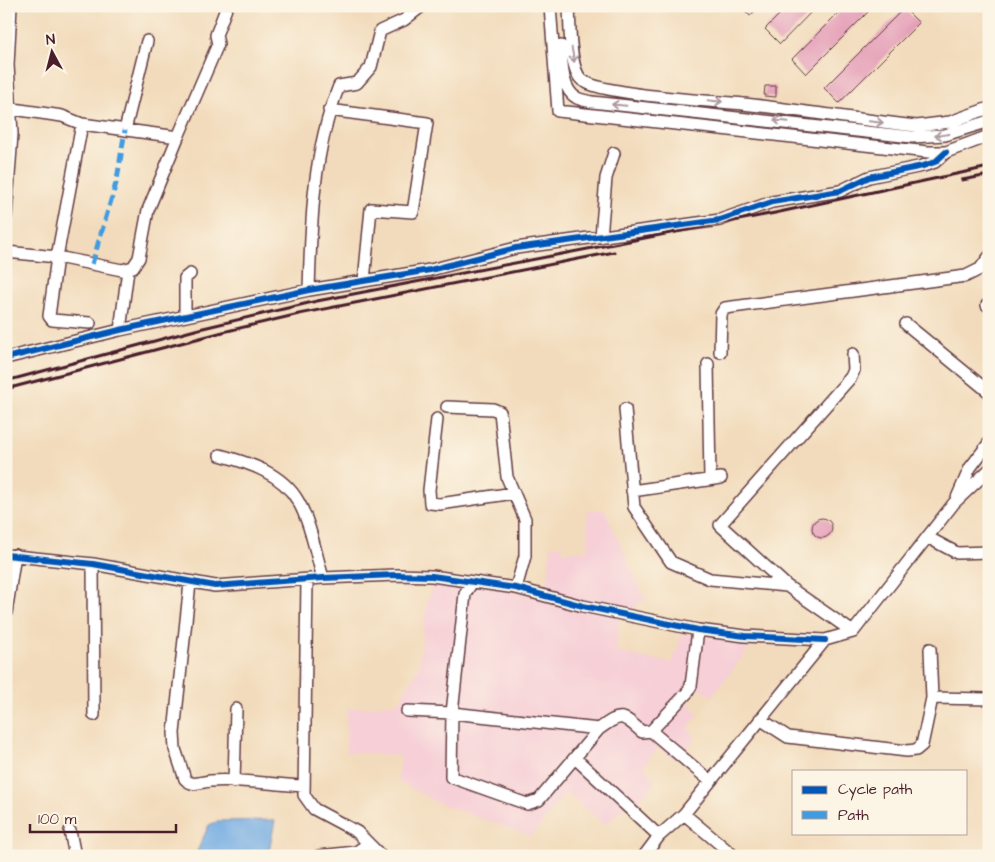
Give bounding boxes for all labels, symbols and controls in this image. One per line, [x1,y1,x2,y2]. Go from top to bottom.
north arrow [28,28,78,78]
text: N [45,30,56,51]
one-way arrow [569,46,579,62]
one-way arrow [706,96,722,106]
one-way arrow [611,100,627,109]
one-way arrow [773,116,789,126]
one-way arrow [868,117,884,127]
one-way arrow [934,130,950,140]
legend [792,770,968,834]
text: Cycle path [838,779,913,801]
scale bar [30,802,176,834]
text: Path [838,805,869,826]
text: 100 m [38,809,77,830]

